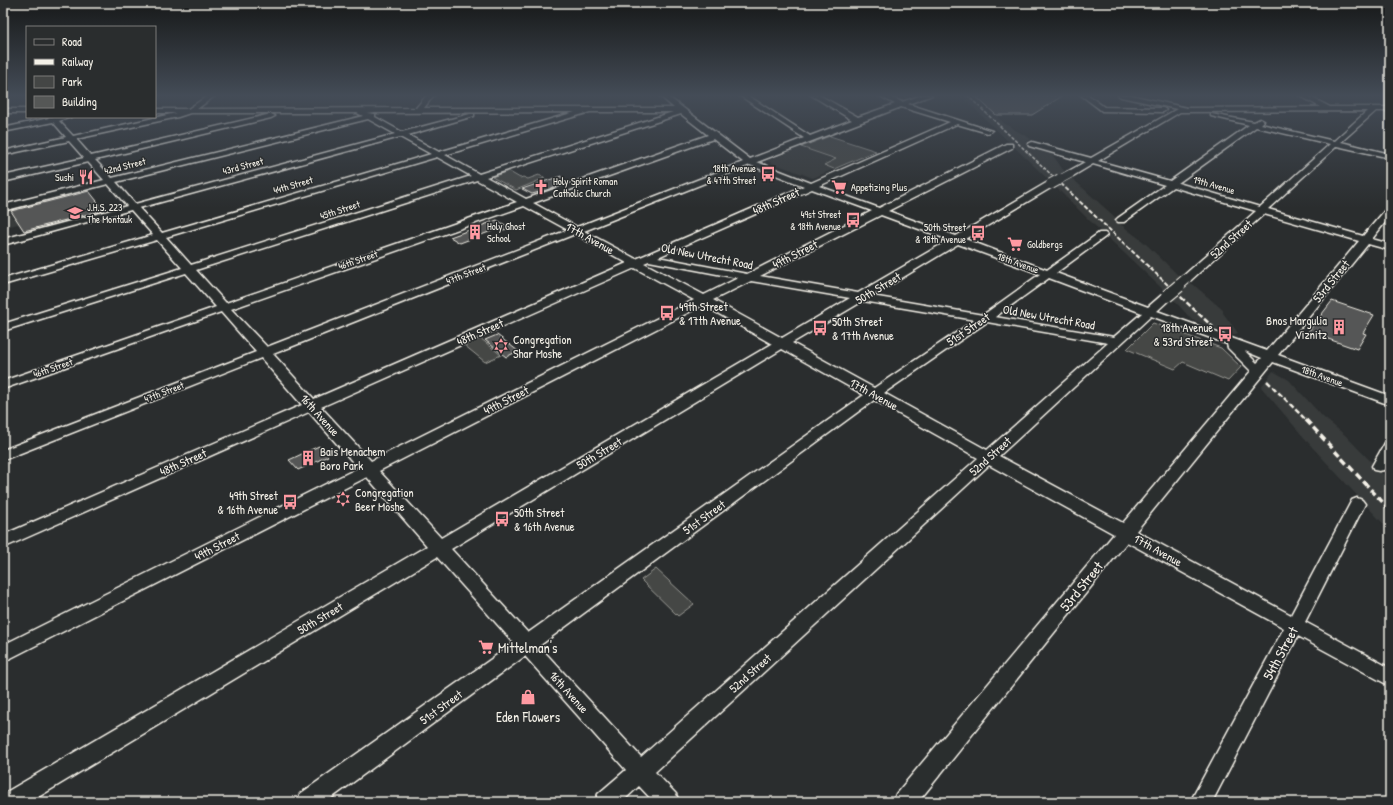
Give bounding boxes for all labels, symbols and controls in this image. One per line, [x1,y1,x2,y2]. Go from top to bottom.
legend [26,26,156,118]
text: Road [62,33,82,50]
text: Railway [62,53,93,70]
text: Park [62,73,82,90]
text: Building [62,93,97,110]
street label: 42nd Street [103,154,148,177]
street label: 43rd Street [221,154,265,178]
place label: 18th Avenue & 47th Street [706,162,757,187]
bus stop icon: 18th Avenue & 47th Street [759,165,777,183]
restaurant icon: Sushi [77,168,95,186]
place label: Sushi [55,171,74,184]
street label: 44th Street [272,173,315,197]
street label: 19th Avenue [1192,173,1236,197]
place label: Holy Spirit Roman Catholic Church [553,175,618,200]
church icon: Holy Spirit Roman Catholic Church [532,178,550,196]
supermarket icon: Appetizing Plus [830,178,848,196]
place label: Appetizing Plus [851,181,907,194]
street label: 48th Street [750,183,803,219]
street label: 45th Street [318,197,362,223]
place label: J.H.S. 223 The Montauk [87,201,132,226]
school or university icon: J.H.S. 223 The Montauk [66,204,84,222]
place label: 49st Street & 18th Avenue [790,208,842,233]
bus stop icon: 49st Street & 18th Avenue [844,211,862,229]
street label: 52nd Street [1206,215,1256,263]
street label: 17th Avenue [563,218,617,258]
place label: Holy Ghost School [487,220,526,245]
place label: 50th Street & 18th Avenue [915,221,967,246]
building icon: Holy Ghost School [466,223,484,241]
bus stop icon: 50th Street & 18th Avenue [969,224,987,242]
street label: 49th Street [769,235,821,273]
supermarket icon: Goldbergs [1006,235,1024,253]
place label: Goldbergs [1027,238,1063,251]
street label: Old New Utrecht Road [660,239,755,273]
street label: 46th Street [337,247,380,273]
street label: 18th Avenue [995,249,1041,277]
street label: 53rd Street [1309,255,1354,306]
street label: 47th Street [444,260,488,288]
street label: 50th Street [852,267,905,308]
place label: 49th Street & 17th Avenue [679,298,741,329]
street label: Old New Utrecht Road [1002,301,1097,334]
bus stop icon: 49th Street & 17th Avenue [658,304,676,322]
street label: 51st Street [943,308,994,350]
place label: Bnos Margulia Viznitz [1266,312,1327,343]
place label: 50th Street & 17th Avenue [832,313,894,344]
street label: 48th Street [454,314,507,350]
building icon: Bnos Margulia Viznitz [1330,318,1348,336]
bus stop icon: 50th Street & 17th Avenue [811,319,829,337]
place label: 18th Avenue & 53rd Street [1153,319,1214,350]
bus stop icon: 18th Avenue & 53rd Street [1216,325,1234,343]
place label: Congregation Shar Moshe [513,331,572,362]
synagogue icon: Congregation Shar Moshe [492,337,510,355]
street label: 46th Street [32,355,75,381]
street label: 18th Avenue [1299,362,1345,390]
street label: 17th Avenue [847,374,901,414]
street label: 47th Street [142,378,186,406]
street label: 49th Street [480,381,532,419]
street label: 16th Avenue [296,390,344,440]
street label: 50th Street [573,432,626,473]
street label: 52nd Street [965,432,1015,480]
place label: Bais Menachem Boro Park [320,443,386,474]
street label: 48th Street [157,444,210,480]
building icon: Bais Menachem Boro Park [299,449,317,467]
place label: Congregation Beer Moshe [355,484,414,515]
place label: 49th Street & 16th Avenue [217,487,279,518]
synagogue icon: Congregation Beer Moshe [334,490,352,508]
bus stop icon: 49th Street & 16th Avenue [281,493,299,511]
street label: 51st Street [679,495,729,538]
place label: 50th Street & 16th Avenue [514,504,575,535]
bus stop icon: 50th Street & 16th Avenue [493,510,511,528]
street label: 49th Street [191,527,243,565]
street label: 17th Avenue [1131,530,1185,570]
street label: 53rd Street [1055,557,1107,615]
street label: 50th Street [294,597,347,638]
street label: 54th Street [1258,623,1302,683]
supermarket icon: Mittelman's [477,638,495,656]
place label: Mittelman's [498,638,557,657]
street label: 52nd Street [725,649,775,697]
street label: 16th Avenue [545,667,593,717]
street label: 51st Street [416,685,466,728]
shop icon: Eden Flowers [519,688,537,706]
place label: Eden Flowers [496,707,560,726]

